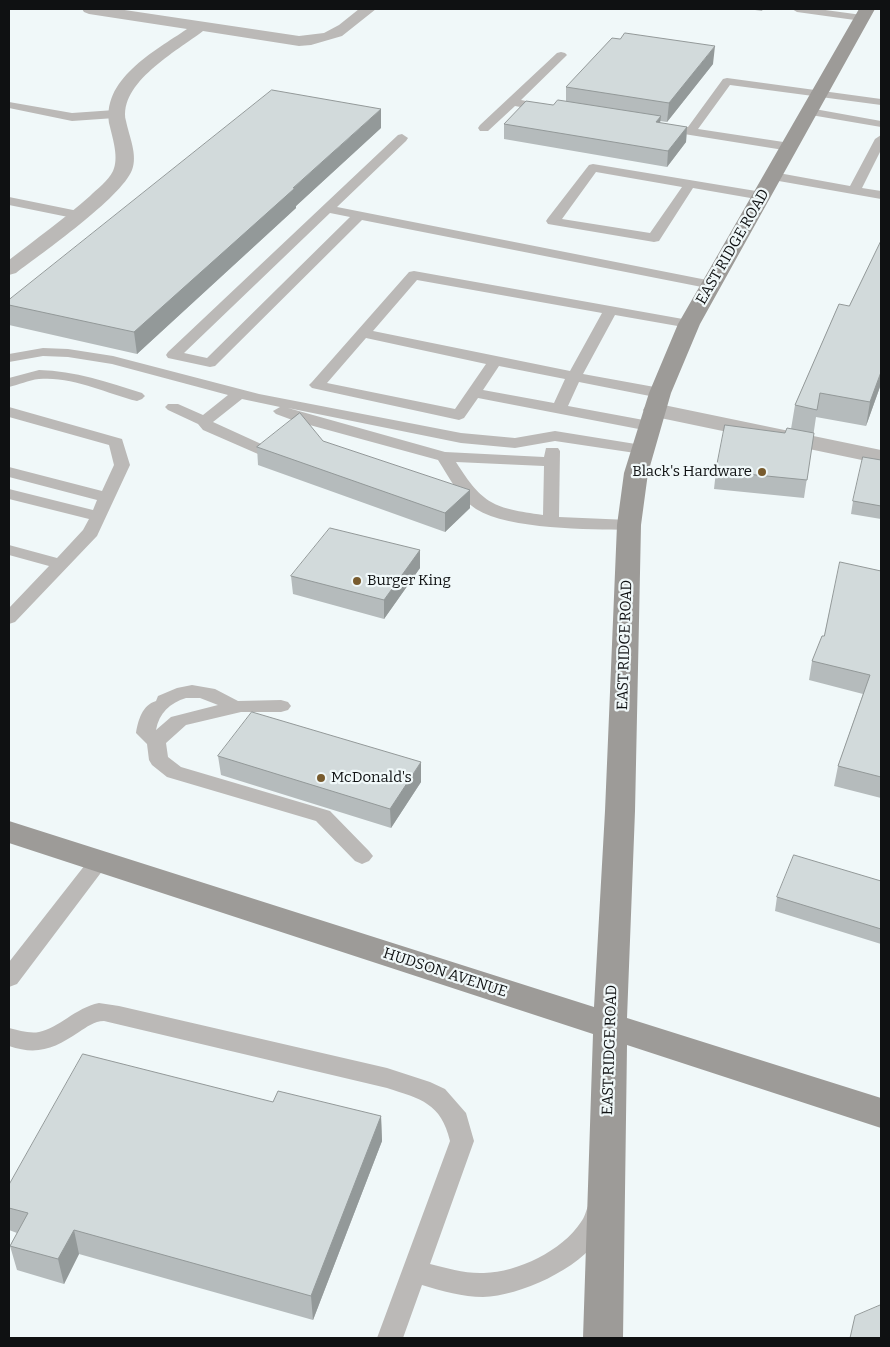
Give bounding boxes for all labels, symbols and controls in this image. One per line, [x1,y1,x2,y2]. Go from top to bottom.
street label: EAST RIDGE ROAD [693,186,773,308]
place label: Black's Hardware [632,463,752,481]
marker: Black's Hardware [756,466,768,478]
place label: Burger King [367,572,451,590]
marker: Burger King [351,575,363,587]
street label: EAST RIDGE ROAD [614,580,636,710]
place label: McDonald's [331,769,412,787]
marker: McDonald's [315,772,327,784]
street label: HUDSON AVENUE [381,944,509,1002]
street label: EAST RIDGE ROAD [599,985,621,1115]

